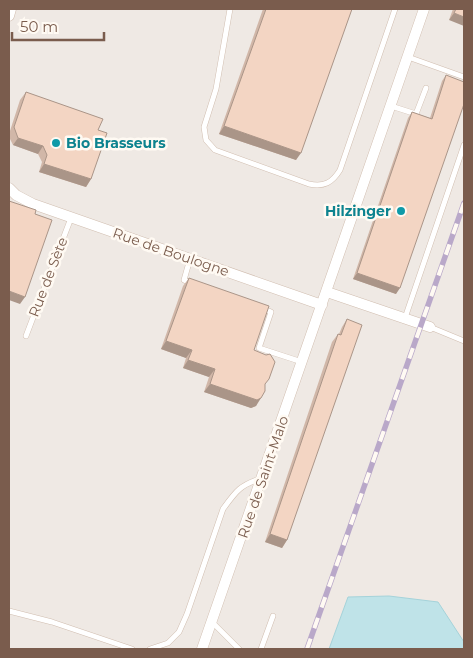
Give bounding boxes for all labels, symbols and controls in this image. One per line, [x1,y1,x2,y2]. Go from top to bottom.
scale bar [12,10,105,42]
text: 50 m [20,17,58,36]
place label: Bio Brasseurs [66,134,166,152]
marker: Bio Brasseurs [50,137,62,149]
place label: Hilzinger [325,202,391,220]
marker: Hilzinger [395,205,407,217]
street label: Rue de Boulogne [110,224,232,280]
street label: Rue de Sète [25,234,71,320]
street label: Rue de Saint-Malo [234,413,292,541]

